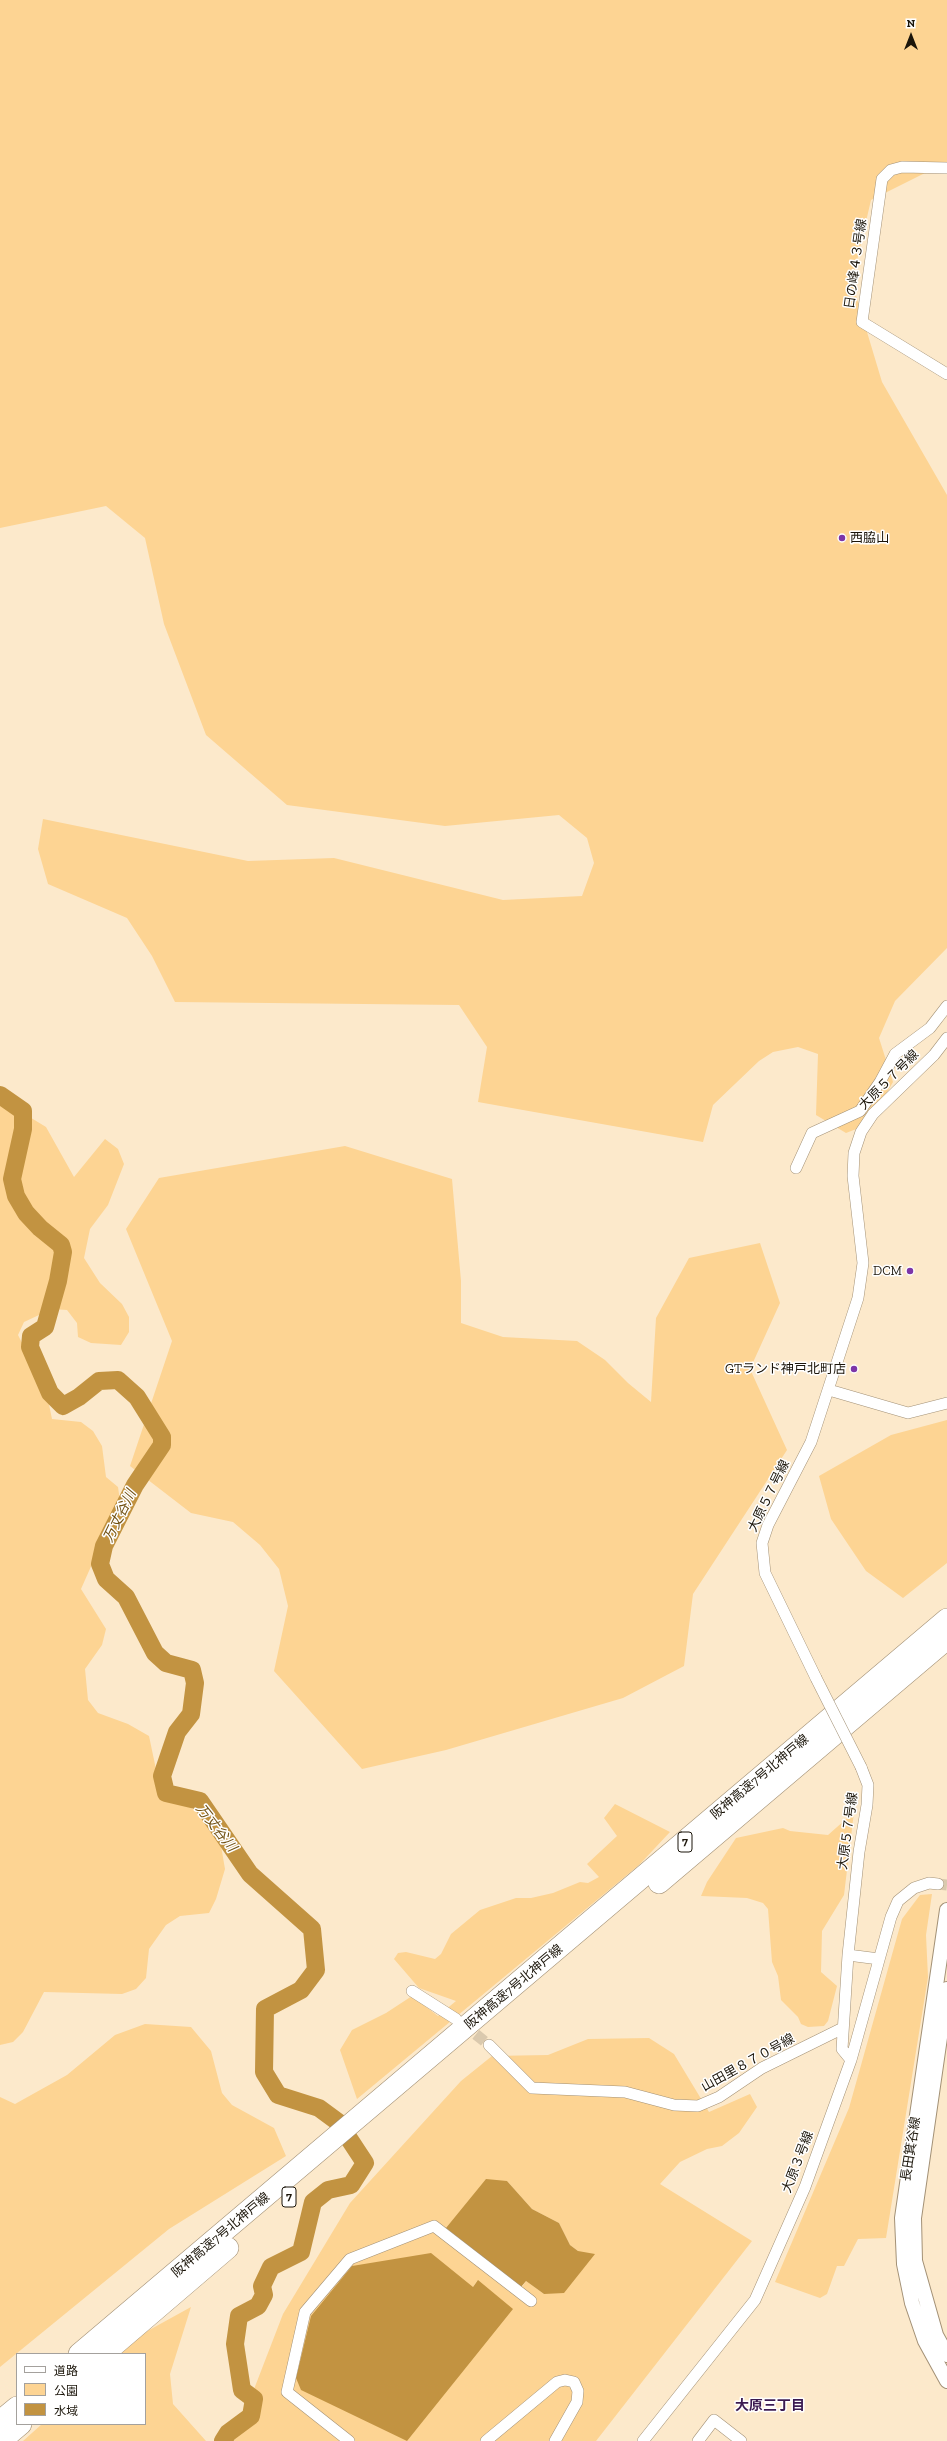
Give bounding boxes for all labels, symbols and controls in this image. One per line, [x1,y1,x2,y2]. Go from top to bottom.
north arrow [891,16,931,56]
text: N [907,17,915,30]
street label: 日の峰４３号線 [842,218,870,310]
place label: 西脇山 [850,530,889,546]
marker: 西脇山 [837,533,847,543]
street label: 大原５７号線 [856,1047,922,1113]
place label: DCM [873,1263,902,1279]
marker: DCM [905,1266,915,1276]
place label: GTランド神戸北町店 [725,1361,846,1377]
marker: GTランド神戸北町店 [849,1364,859,1374]
street label: 大原５７号線 [745,1458,793,1534]
water label: 万丈谷川 [100,1487,140,1545]
street label: 阪神高速7号北神戸線 [708,1731,812,1823]
street label: 大原５７号線 [835,1791,861,1871]
water label: 万丈谷川 [192,1801,240,1855]
road number: 7 [678,1832,692,1852]
street label: 阪神高速7号北神戸線 [462,1941,566,2033]
street label: 山田里８７０号線 [699,2031,797,2095]
street label: 長田箕谷線 [898,2116,924,2182]
street label: 大原３号線 [779,2129,817,2195]
road number: 7 [282,2187,296,2207]
street label: 阪神高速7号北神戸線 [169,2189,273,2281]
legend [16,2353,146,2425]
text: 道路 [54,2364,78,2378]
text: 公園 [54,2384,78,2398]
district label: 大原三丁目 [735,2398,805,2414]
text: 水域 [54,2404,78,2418]

